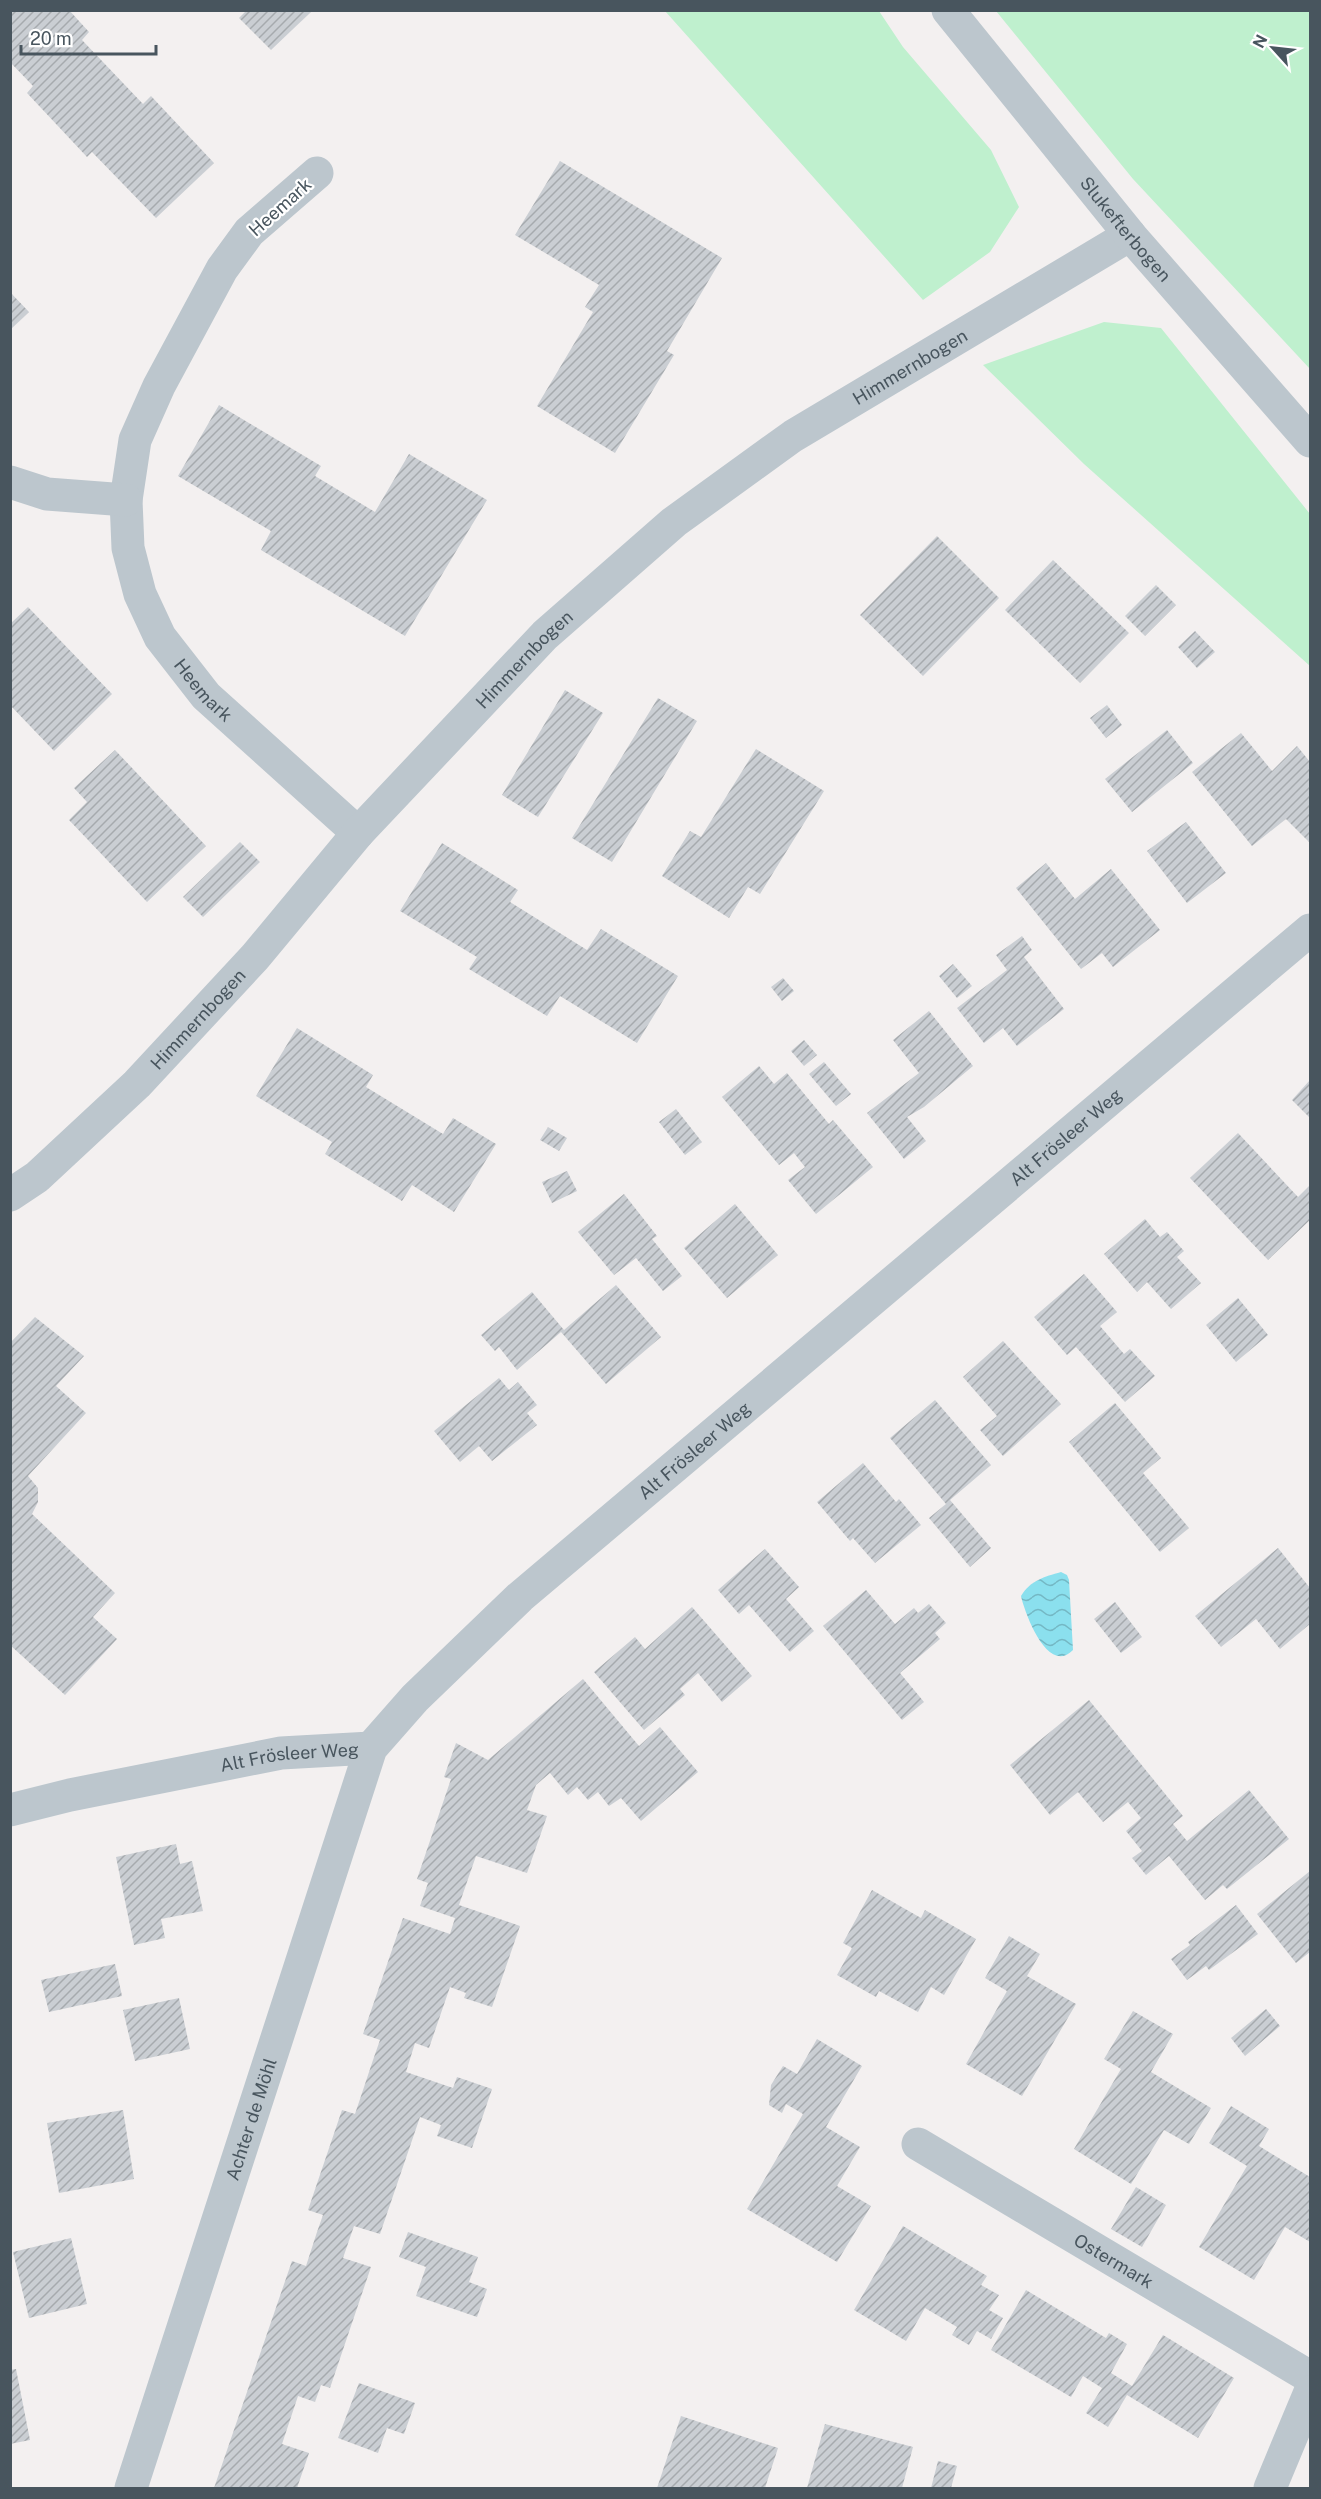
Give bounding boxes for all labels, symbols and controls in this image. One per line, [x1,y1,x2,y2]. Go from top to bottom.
scale bar [21,18,156,56]
north arrow [1243,18,1303,78]
text: 20 m [30,28,72,49]
text: N [1249,32,1271,51]
street label: Slukefterbogen [1076,172,1176,285]
street label: Heemark [244,174,316,240]
street label: Himmernbogen [849,324,971,409]
street label: Himmernbogen [471,605,577,713]
street label: Heemark [170,654,237,725]
street label: Himmernbogen [146,964,249,1073]
street label: Alt Frösleer Weg [1005,1083,1126,1190]
street label: Alt Frösleer Weg [634,1397,754,1503]
street label: Alt Frösleer Weg [218,1738,359,1775]
street label: Achter de Möhl [221,2055,280,2183]
street label: Ostermark [1070,2229,1157,2292]

